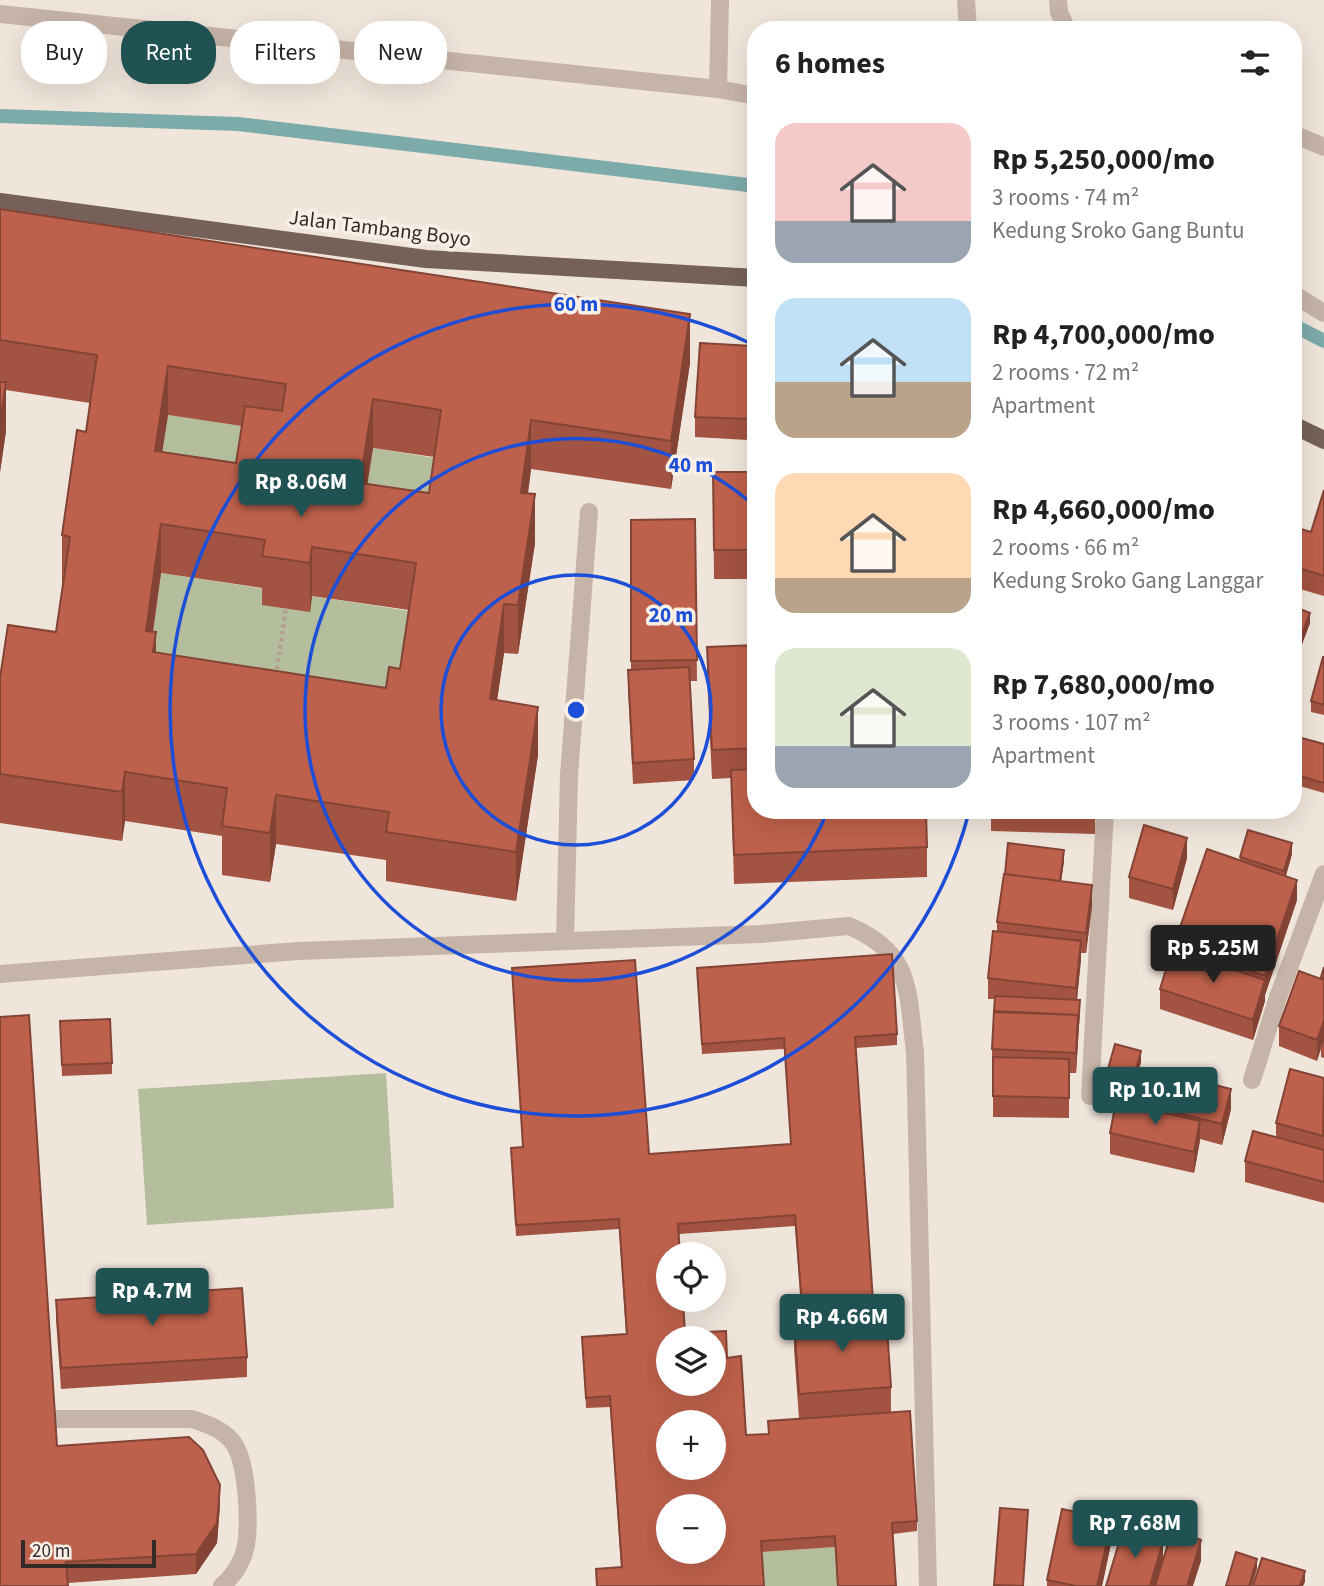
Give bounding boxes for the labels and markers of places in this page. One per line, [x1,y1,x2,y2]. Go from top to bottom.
pin: Rp 8.06M [229,460,373,519]
centre of rings [564,698,588,722]
pin: Rp 5.25M [1141,926,1285,985]
pin: Rp 10.1M [1083,1068,1227,1127]
pin: Rp 4.7M [87,1268,217,1328]
pin: Rp 4.66M [770,1294,914,1354]
pin: Rp 7.68M [1063,1500,1207,1560]

